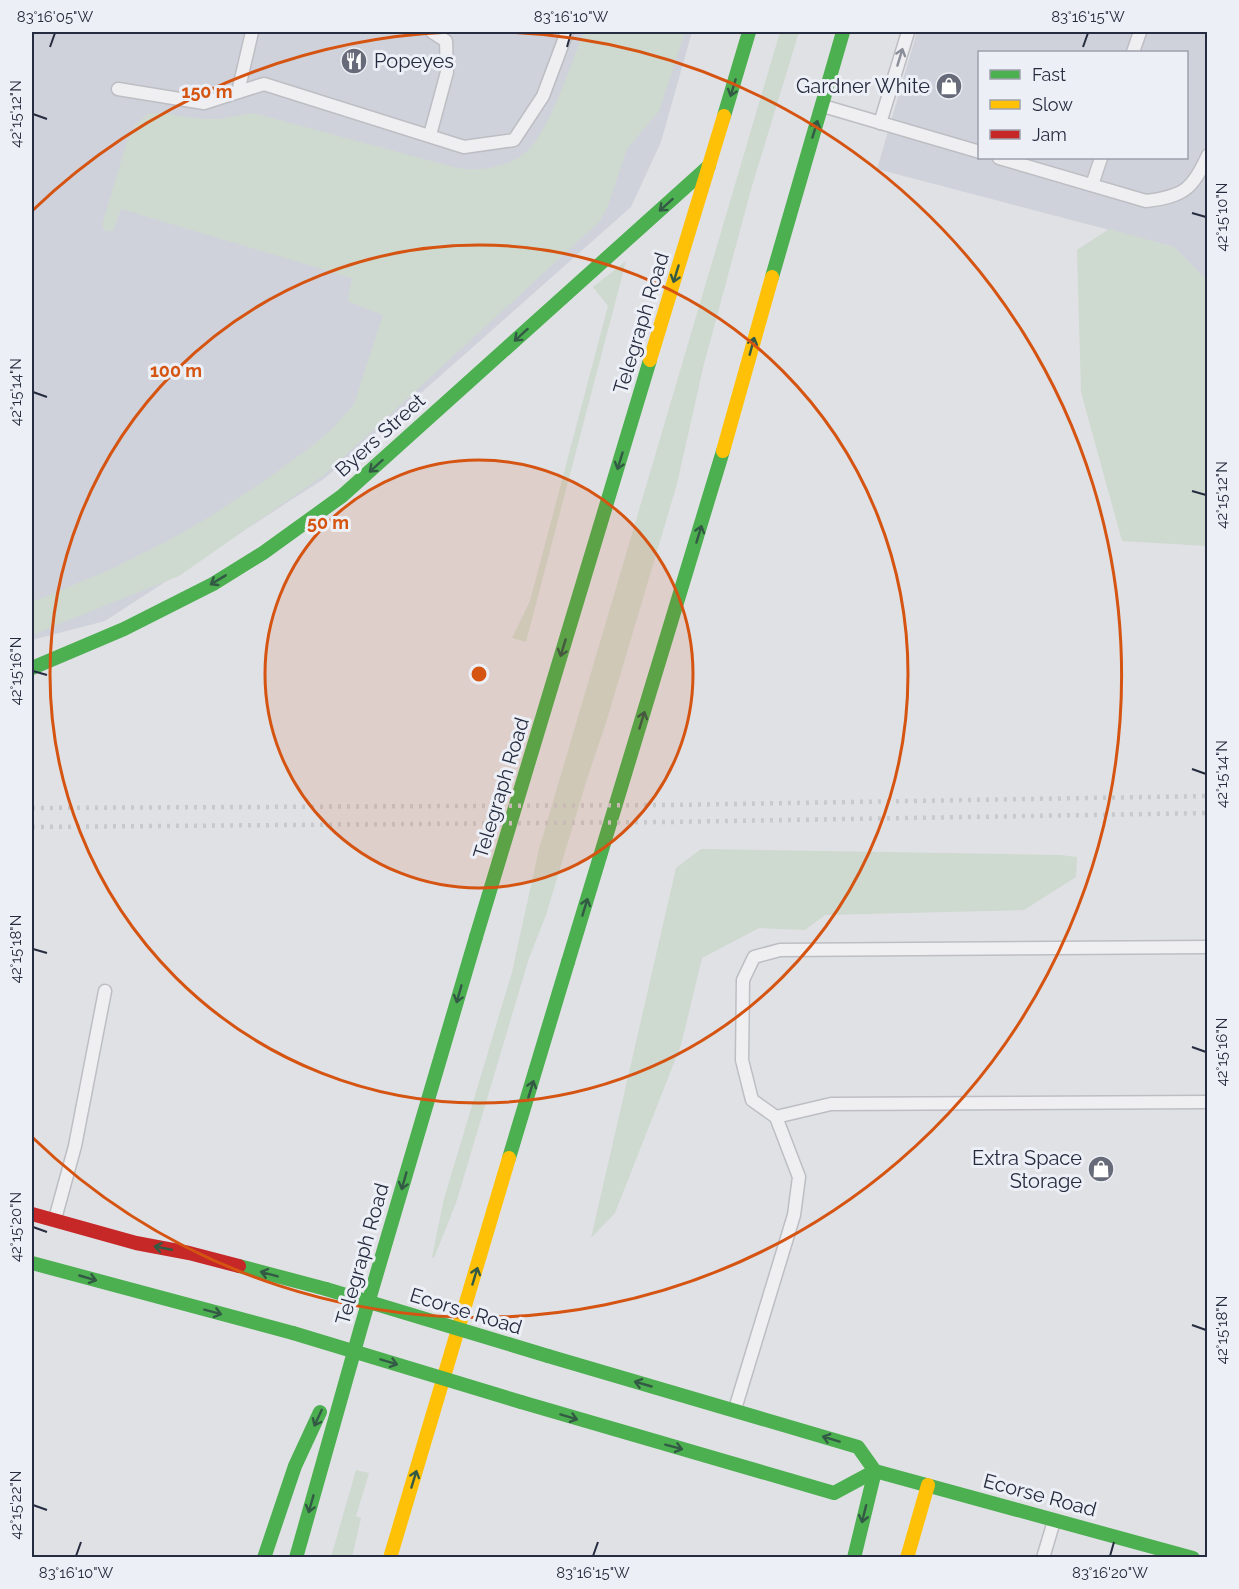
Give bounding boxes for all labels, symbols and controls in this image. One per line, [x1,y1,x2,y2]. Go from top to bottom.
text: 83°16'05"W [17,8,93,26]
text: 83°16'10"W [534,8,609,26]
text: 83°16'15"W [1051,8,1125,26]
restaurant icon: Popeyes [339,46,369,76]
one-way arrow [895,48,906,67]
place label: Popeyes [374,49,454,73]
legend [978,51,1188,159]
text: Fast [1032,64,1066,85]
shop icon: Gardner White [934,71,964,101]
place label: Gardner White [796,74,930,98]
one-way arrow [727,78,738,97]
text: 42°15'12"N [7,80,25,148]
text: 150 m [182,81,233,102]
text: Slow [1032,94,1073,115]
one-way arrow [810,120,821,139]
text: Jam [1032,124,1067,145]
text: 42°15'10"N [1213,183,1231,251]
one-way arrow [658,198,673,212]
street label: Telegraph Road [608,250,674,396]
one-way arrow [670,264,681,283]
one-way arrow [513,328,528,342]
one-way arrow [747,337,758,356]
text: 42°15'14"N [7,358,25,426]
text: 100 m [150,360,202,381]
street label: Byers Street [330,388,430,482]
one-way arrow [614,451,625,470]
one-way arrow [369,458,384,472]
text: 42°15'12"N [1213,461,1231,529]
text: 50 m [307,512,349,533]
one-way arrow [694,525,705,544]
one-way arrow [210,575,227,587]
text: 42°15'16"N [7,637,25,705]
one-way arrow [557,638,568,657]
centre of rings [469,664,489,684]
one-way arrow [637,711,648,730]
street label: Telegraph Road [468,715,534,861]
text: 42°15'14"N [1213,740,1231,808]
one-way arrow [580,897,591,916]
text: 42°15'18"N [7,915,25,983]
one-way arrow [453,984,464,1003]
text: 42°15'16"N [1213,1018,1231,1086]
one-way arrow [526,1080,537,1099]
place label: Extra Space Storage [972,1146,1082,1193]
shop icon: Extra Space Storage [1086,1154,1116,1184]
one-way arrow [398,1171,409,1190]
street label: Telegraph Road [330,1180,394,1328]
text: 42°15'20"N [7,1192,25,1262]
one-way arrow [153,1242,173,1253]
one-way arrow [470,1267,481,1286]
one-way arrow [260,1268,279,1280]
one-way arrow [78,1273,97,1284]
street label: Ecorse Road [407,1283,525,1339]
text: 42°15'18"N [1213,1296,1231,1364]
one-way arrow [203,1307,222,1319]
one-way arrow [379,1357,398,1368]
one-way arrow [634,1378,653,1389]
one-way arrow [311,1408,323,1426]
one-way arrow [559,1412,578,1423]
one-way arrow [822,1433,841,1444]
one-way arrow [664,1441,683,1453]
street label: Ecorse Road [981,1468,1099,1522]
one-way arrow [409,1470,420,1489]
text: 42°15'22"N [7,1471,25,1539]
one-way arrow [304,1494,316,1513]
one-way arrow [858,1505,870,1524]
text: 83°16'10"W [39,1564,114,1582]
text: 83°16'15"W [556,1564,630,1582]
text: 83°16'20"W [1072,1564,1148,1582]

